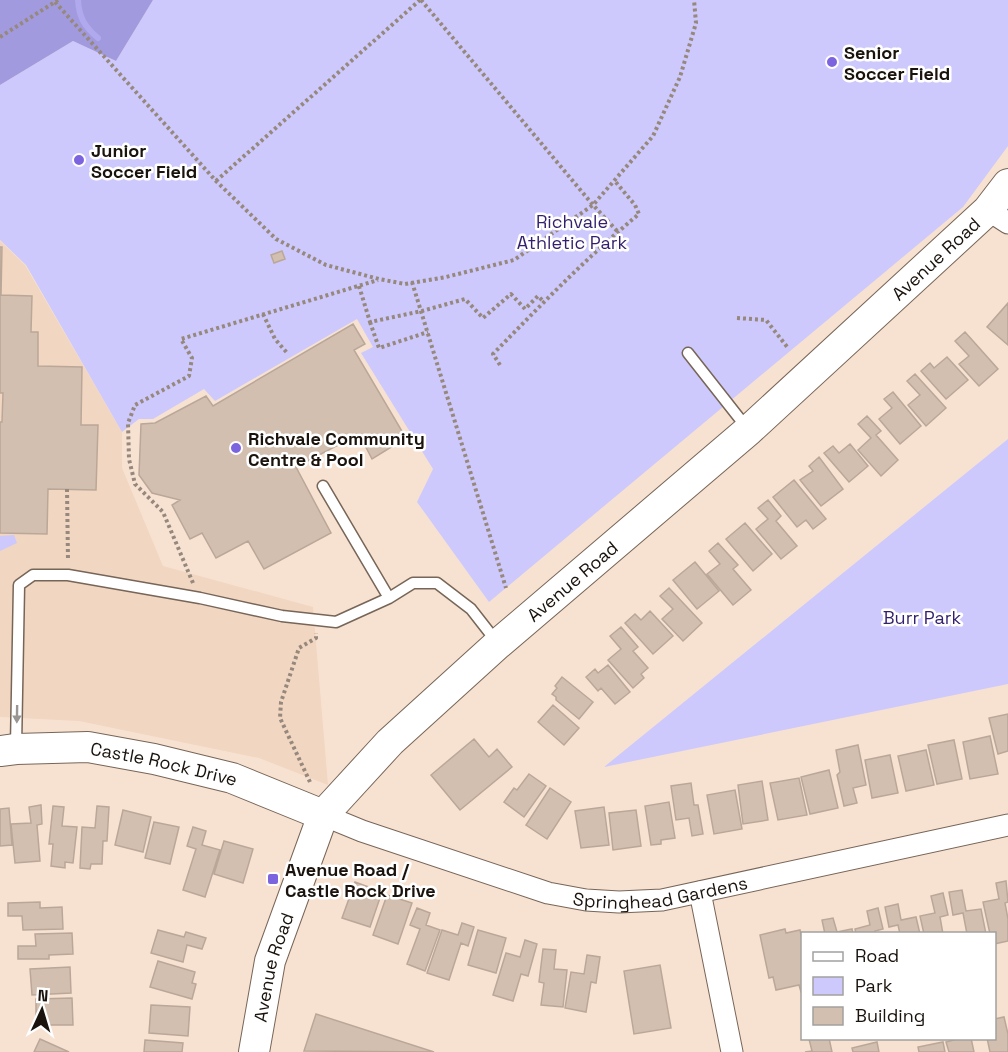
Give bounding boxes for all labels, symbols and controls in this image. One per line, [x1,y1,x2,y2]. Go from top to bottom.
place label: Senior Soccer Field [844,41,950,85]
marker: Senior Soccer Field [825,55,839,69]
place label: Junior Soccer Field [91,139,197,183]
marker: Junior Soccer Field [72,153,86,167]
park label: Richvale Athletic Park [517,210,628,254]
street label: Avenue Road [886,212,985,305]
place label: Richvale Community Centre & Pool [248,427,425,471]
marker: Richvale Community Centre & Pool [229,441,243,455]
street label: Avenue Road [522,536,622,626]
park label: Burr Park [883,606,962,629]
one-way arrow [12,705,22,724]
street label: Castle Rock Drive [89,736,241,791]
place label: Avenue Road / Castle Rock Drive [285,858,436,902]
street label: Springhead Gardens [571,870,750,914]
marker: Avenue Road / Castle Rock Drive [266,872,280,886]
street label: Avenue Road [248,909,298,1024]
legend [801,932,996,1040]
text: Road [855,944,899,967]
text: Park [855,974,893,997]
north arrow [12,980,72,1040]
text: N [37,985,49,1006]
text: Building [855,1004,925,1027]

